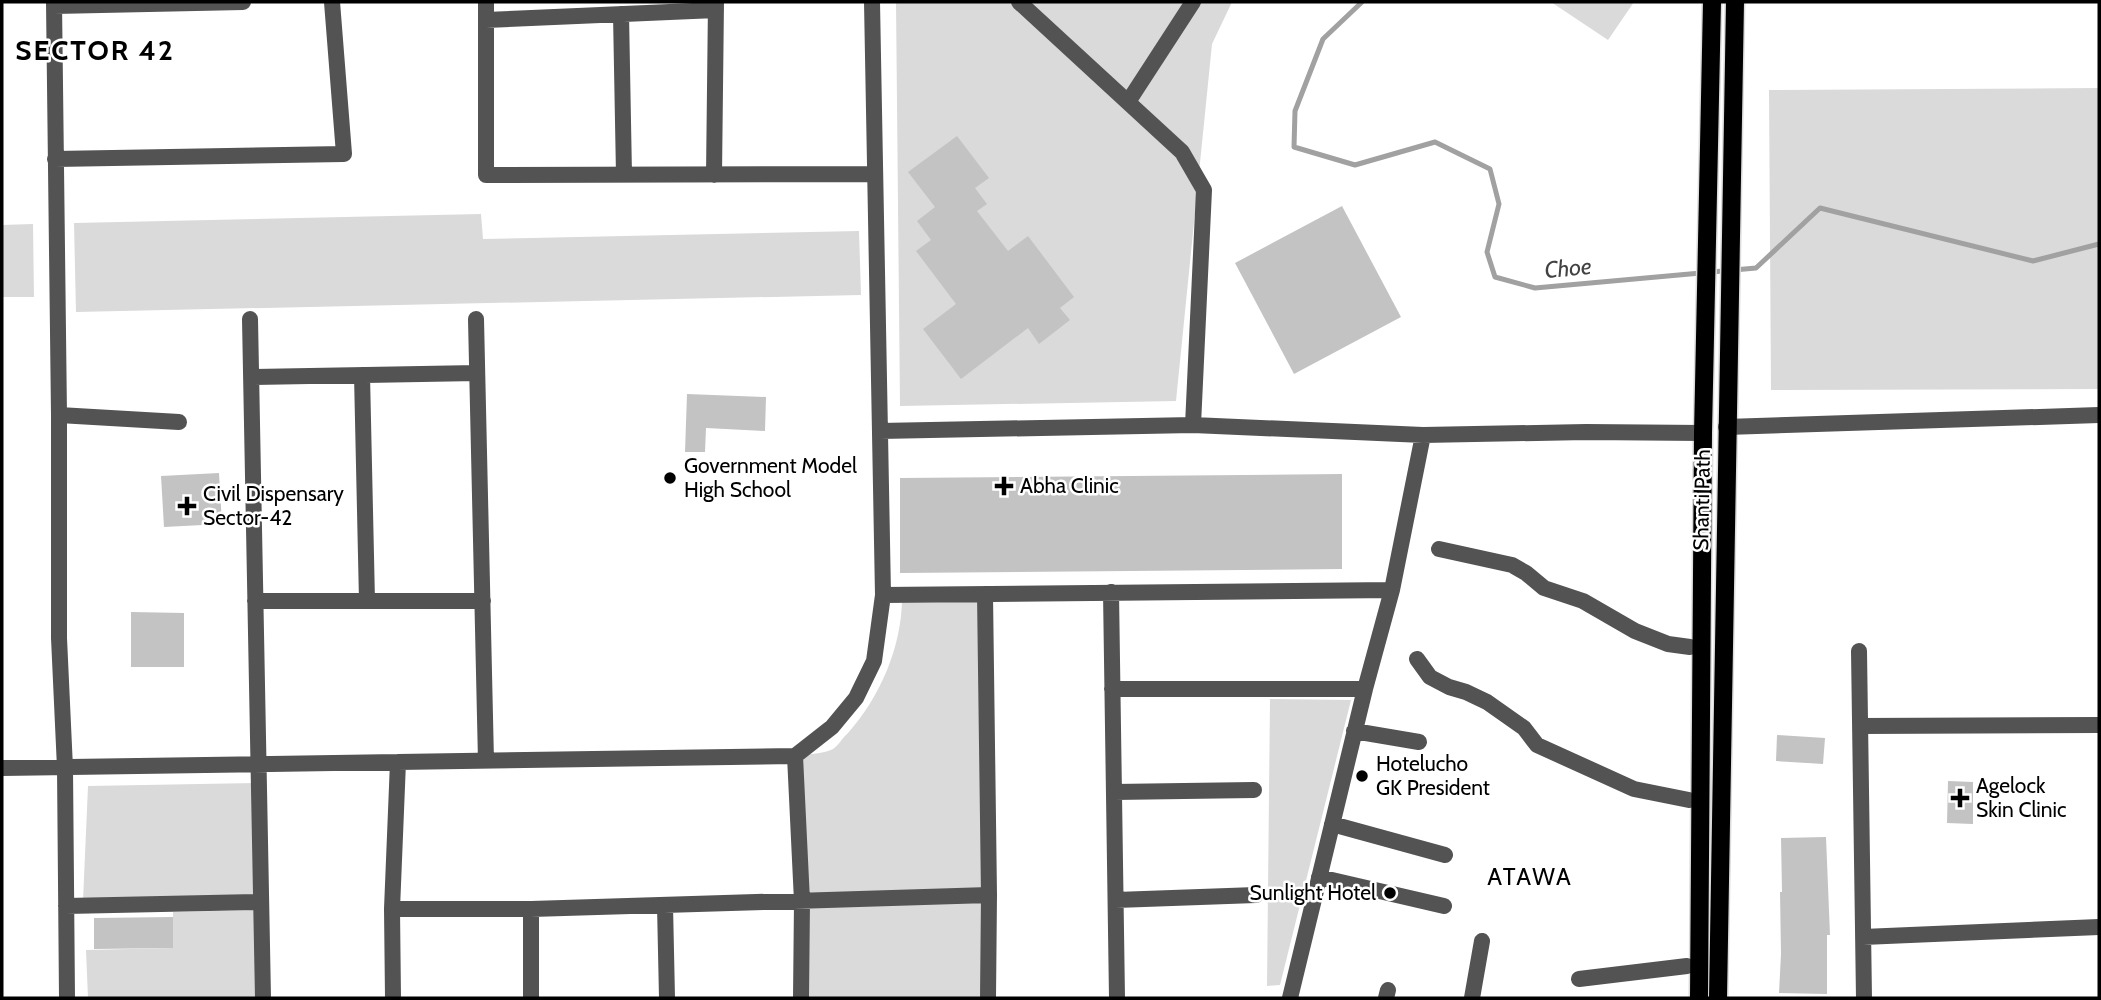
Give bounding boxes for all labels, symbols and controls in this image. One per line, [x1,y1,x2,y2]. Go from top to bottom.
district label: SECTOR 42 [15,33,175,67]
water label: Choe [1543,252,1593,284]
street label: Shanti Path [1688,449,1715,551]
place label: Government Model High School [684,453,857,502]
marker: Government Model High School [662,470,678,486]
place label: Abha Clinic [1020,473,1119,498]
marker: Abha Clinic [994,476,1014,496]
place label: Civil Dispensary Sector-42 [203,481,344,530]
marker: Civil Dispensary Sector-42 [177,496,197,516]
place label: Hotelucho GK President [1376,751,1490,800]
marker: Hotelucho GK President [1354,768,1370,784]
place label: Agelock Skin Clinic [1976,773,2067,822]
marker: Agelock Skin Clinic [1950,788,1970,808]
district label: ATAWA [1487,862,1573,891]
place label: Sunlight Hotel [1250,880,1376,905]
marker: Sunlight Hotel [1382,885,1398,901]

